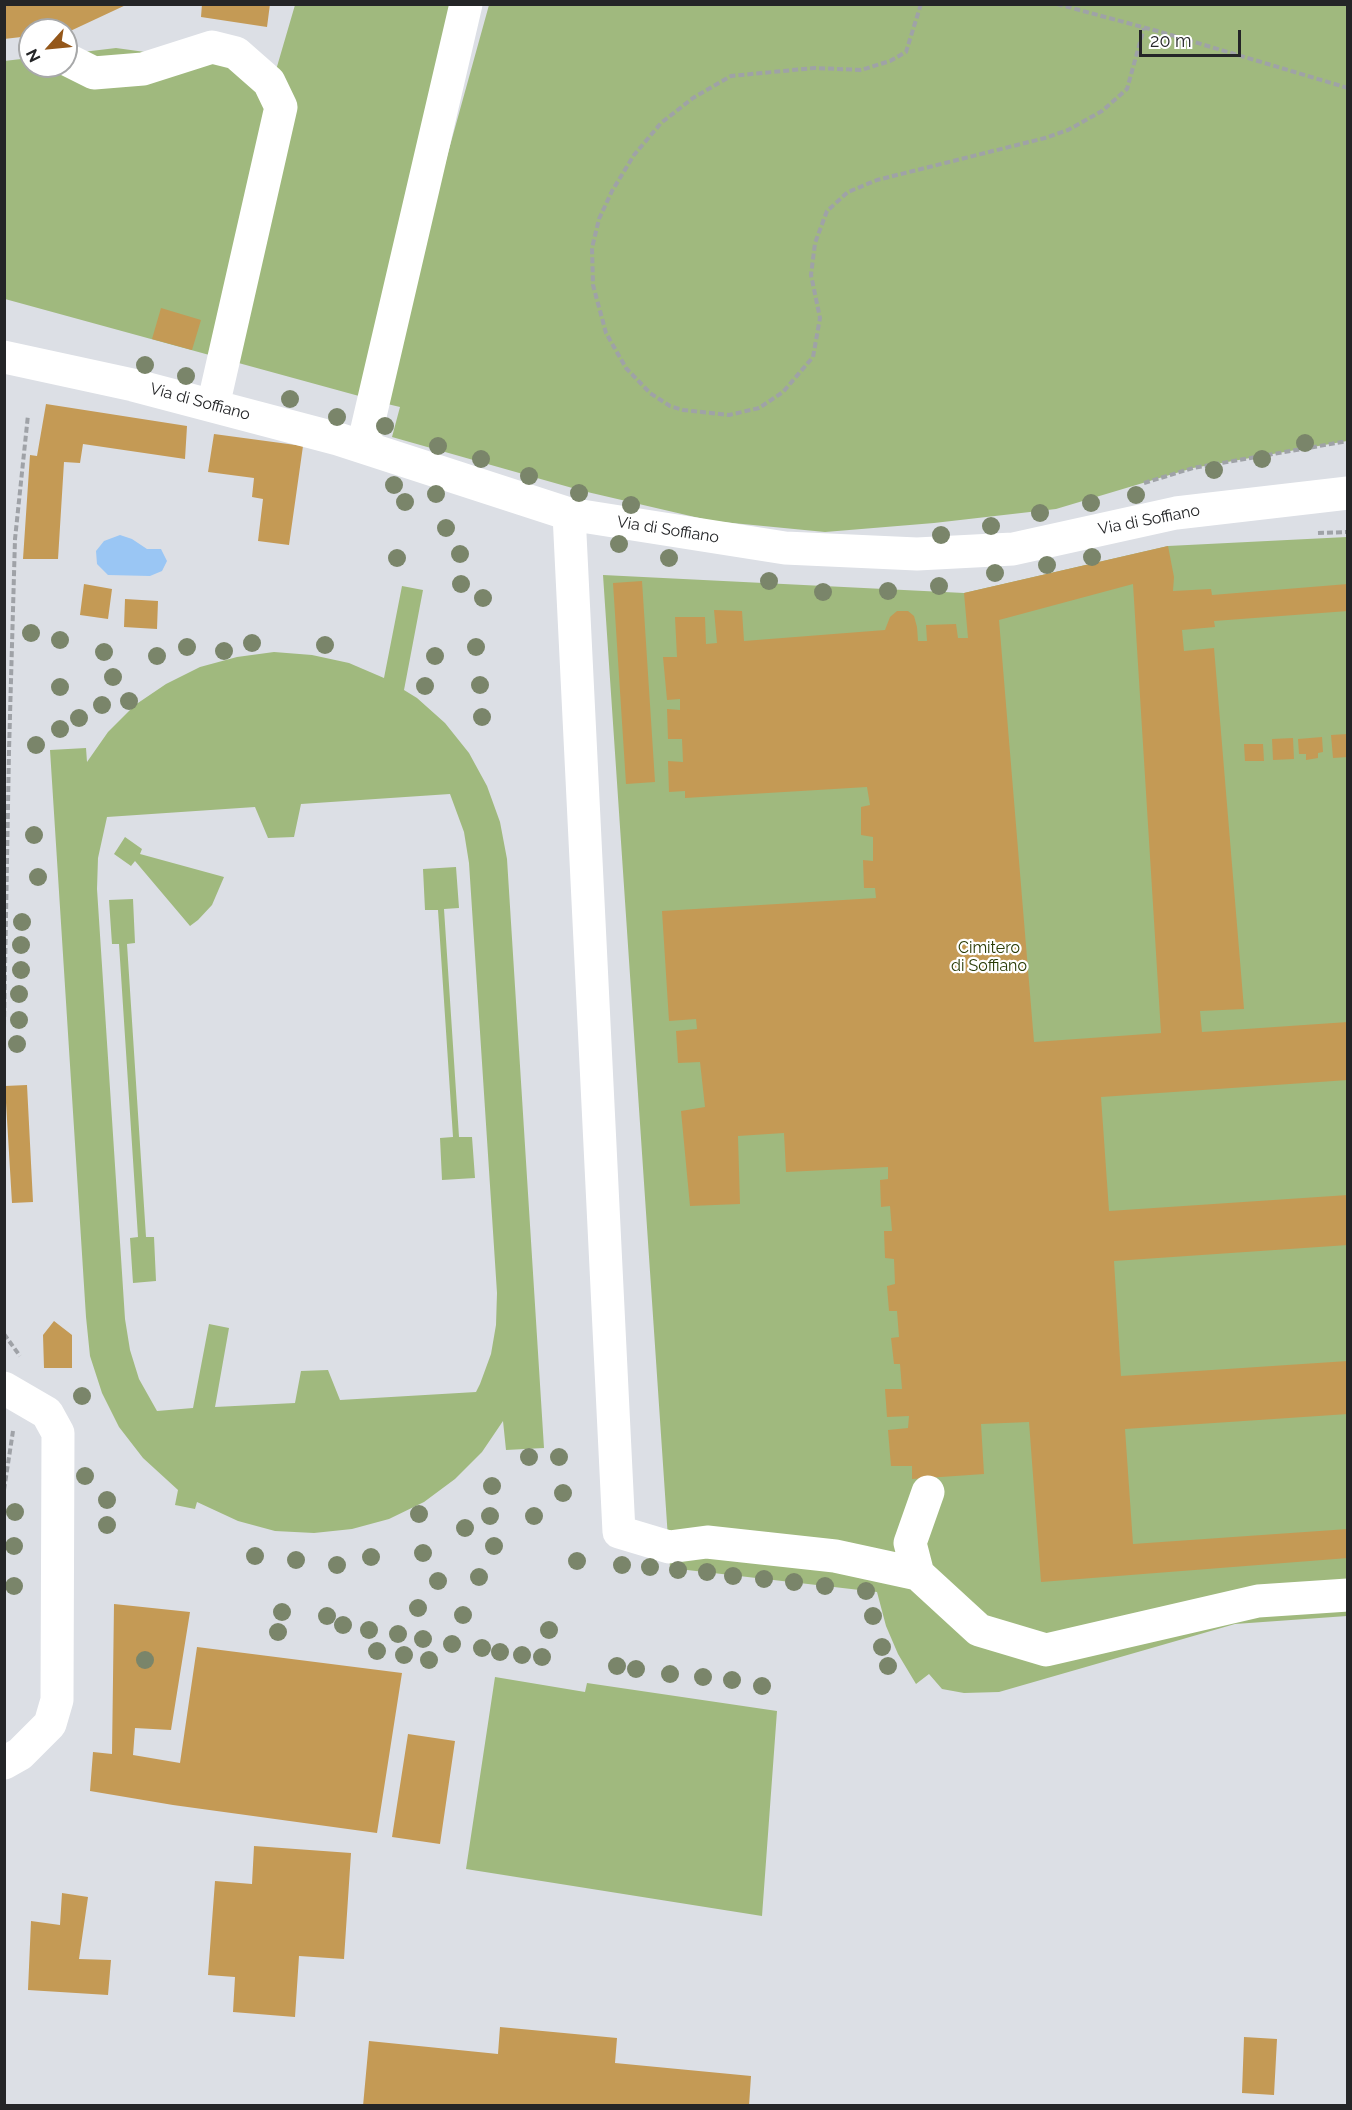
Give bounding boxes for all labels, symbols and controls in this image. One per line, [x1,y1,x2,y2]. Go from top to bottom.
north arrow [18,18,78,78]
scale bar [1142,18,1244,56]
text: 20 m [1150,30,1192,51]
text: N [22,46,45,65]
street label: Via di Soffiano [148,379,252,425]
street label: Via di Soffiano [1097,501,1201,539]
street label: Via di Soffiano [616,512,720,548]
park label: Cimitero di Soffiano [951,938,1027,976]

